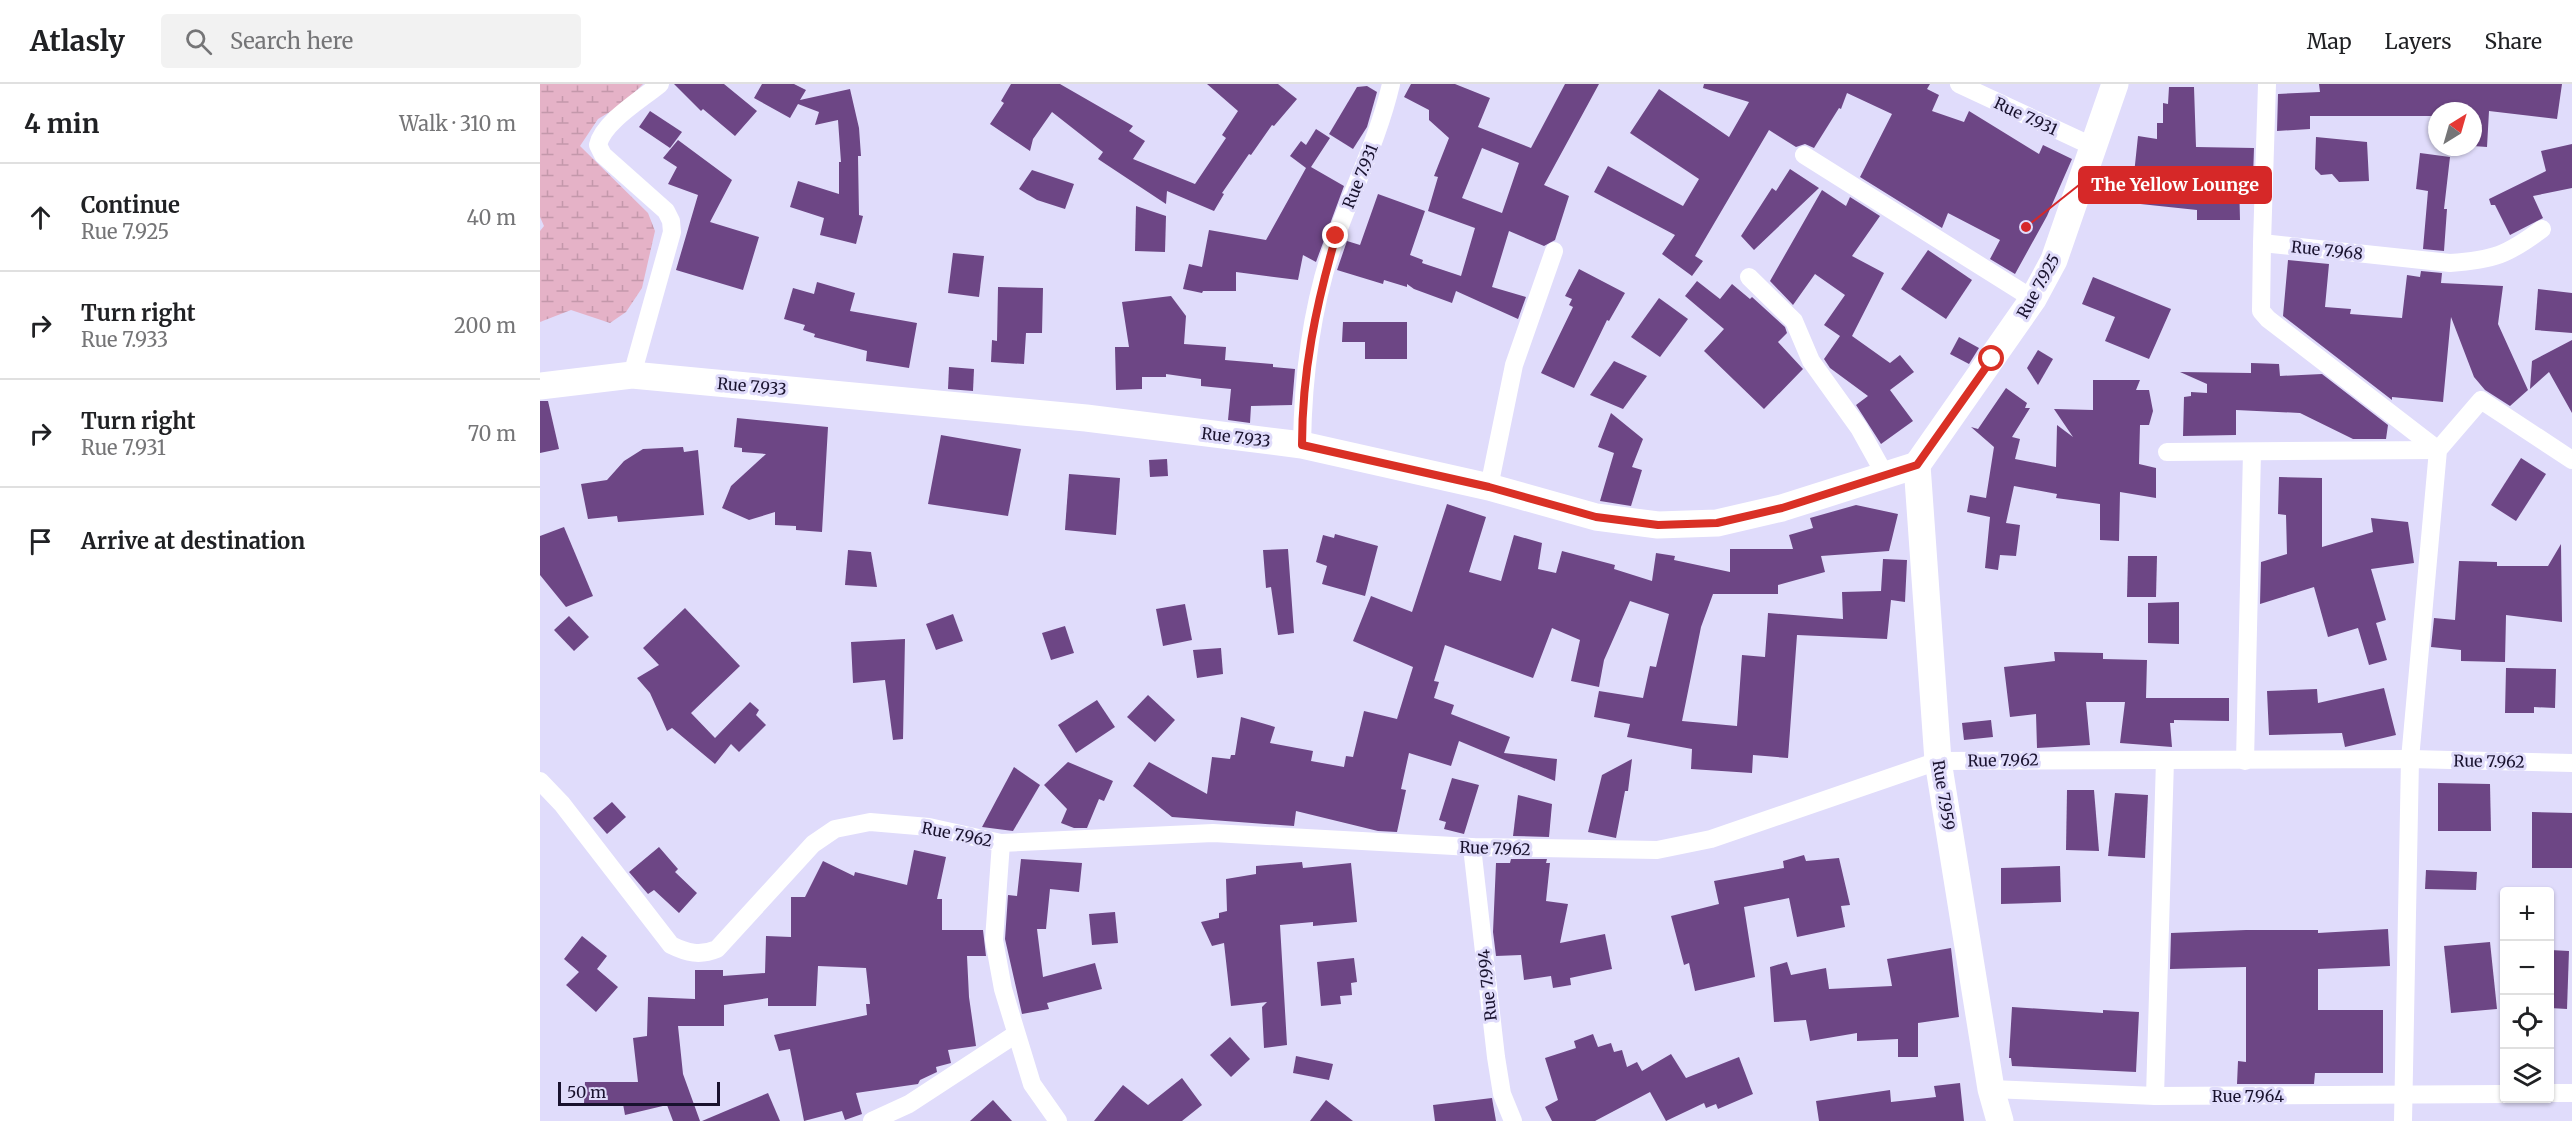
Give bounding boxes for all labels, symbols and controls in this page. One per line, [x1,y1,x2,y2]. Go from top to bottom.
search box [161,14,581,68]
text: Atlasly [30,23,125,59]
icon: search [182,25,215,58]
text: Search here [230,27,353,55]
text: Map [2307,28,2352,55]
text: Layers [2385,28,2452,55]
text: Share [2485,28,2542,55]
street label: Rue 7.931 [1991,93,2061,139]
north arrow [2428,102,2482,156]
text: 4 min [24,107,99,140]
text: Walk · 310 m [399,111,516,136]
street label: Rue 7.931 [1338,141,1382,211]
callout: The Yellow Lounge [2079,167,2271,203]
text: The Yellow Lounge [2091,173,2259,196]
text: Continue [81,191,180,219]
icon: ahead [24,201,57,234]
text: 40 m [466,205,516,230]
text: Rue 7.925 [81,219,169,244]
route end [1322,222,1348,248]
street label: Rue 7.968 [2290,236,2364,264]
street label: Rue 7.925 [2012,250,2064,322]
text: Turn right [81,299,195,327]
icon: right [24,309,57,342]
text: 200 m [454,313,516,338]
text: Rue 7.933 [81,327,168,352]
route start [1978,345,2004,371]
street label: Rue 7.933 [716,373,788,399]
text: Turn right [81,407,195,435]
icon: right [24,417,57,450]
text: 70 m [468,421,516,446]
street label: Rue 7.933 [1200,423,1272,451]
text: Rue 7.931 [81,435,166,460]
icon: arrive [24,525,57,558]
text: Arrive at destination [81,527,305,555]
street label: Rue 7.962 [1967,749,2039,771]
street label: Rue 7.962 [2453,750,2525,772]
street label: Rue 7.959 [1929,758,1959,832]
street label: Rue 7.962 [920,817,994,851]
street label: Rue 7.962 [1459,837,1531,859]
map controls [2500,887,2554,1103]
button: + [2500,887,2554,941]
button: − [2500,941,2554,995]
street label: Rue 7.994 [1473,948,1501,1022]
button: locate [2500,995,2554,1049]
button: layers [2500,1049,2554,1103]
scale bar [558,1079,720,1106]
text: 50 m [567,1082,606,1102]
street label: Rue 7.964 [2212,1086,2284,1106]

